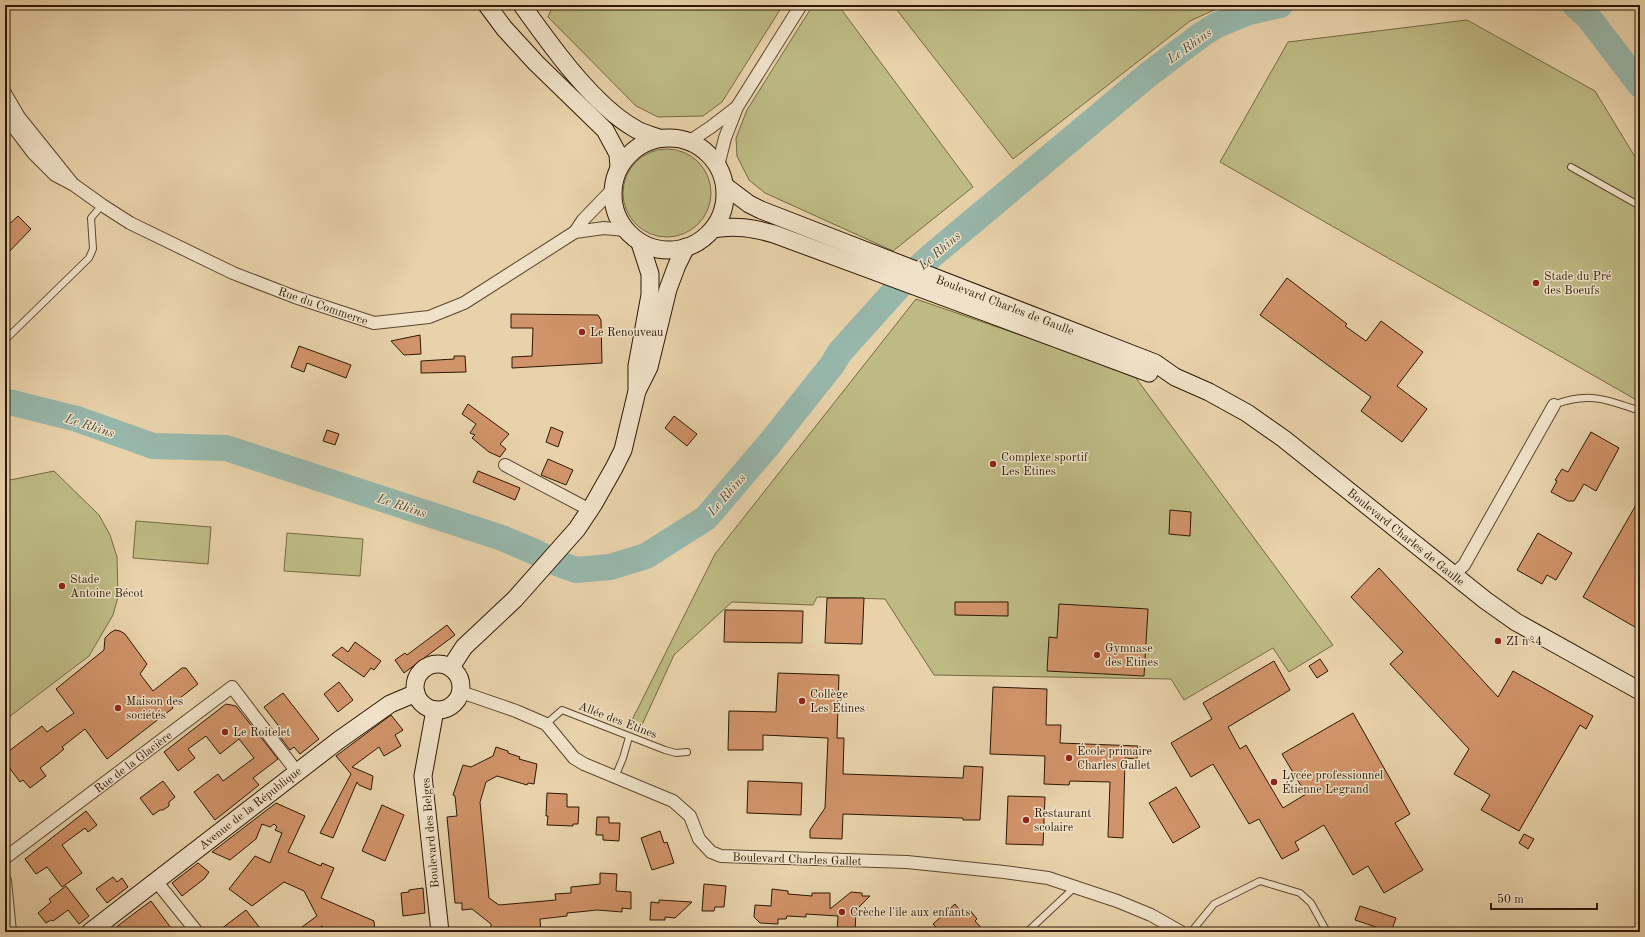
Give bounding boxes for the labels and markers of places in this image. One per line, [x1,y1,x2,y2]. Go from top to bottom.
place label: Stade du Pré des Boeufs [1544,271,1612,297]
marker: Stade du Pré des Boeufs [1531,278,1541,288]
marker: Le Renouveau [577,327,587,337]
place label: Le Renouveau [590,327,664,339]
place label: Complexe sportif Les Étines [1001,452,1089,478]
marker: Complexe sportif Les Étines [988,459,998,469]
place label: Stade Antoine Bécot [70,574,144,600]
marker: Stade Antoine Bécot [57,581,67,591]
marker: ZI n°4 [1493,636,1503,646]
place label: ZI n°4 [1506,636,1542,648]
place label: Gymnase des Etines [1105,643,1158,669]
marker: Gymnase des Etines [1092,650,1102,660]
place label: Collège Les Étines [810,689,865,715]
place label: Maison des sociétés [126,696,183,722]
marker: Collège Les Étines [797,696,807,706]
marker: Maison des sociétés [113,703,123,713]
marker: Le Roitelet [220,727,230,737]
place label: Le Roitelet [233,727,290,739]
place label: École primaire Charles Gallet [1077,743,1153,772]
marker: École primaire Charles Gallet [1064,753,1074,763]
place label: Lycée professionnel Étienne Legrand [1282,770,1383,796]
marker: Lycée professionnel Étienne Legrand [1269,777,1279,787]
place label: Restaurant scolaire [1034,808,1091,834]
marker: Restaurant scolaire [1021,815,1031,825]
marker: Crèche l'île aux enfants [837,907,847,917]
place label: Crèche l'île aux enfants [850,907,970,919]

